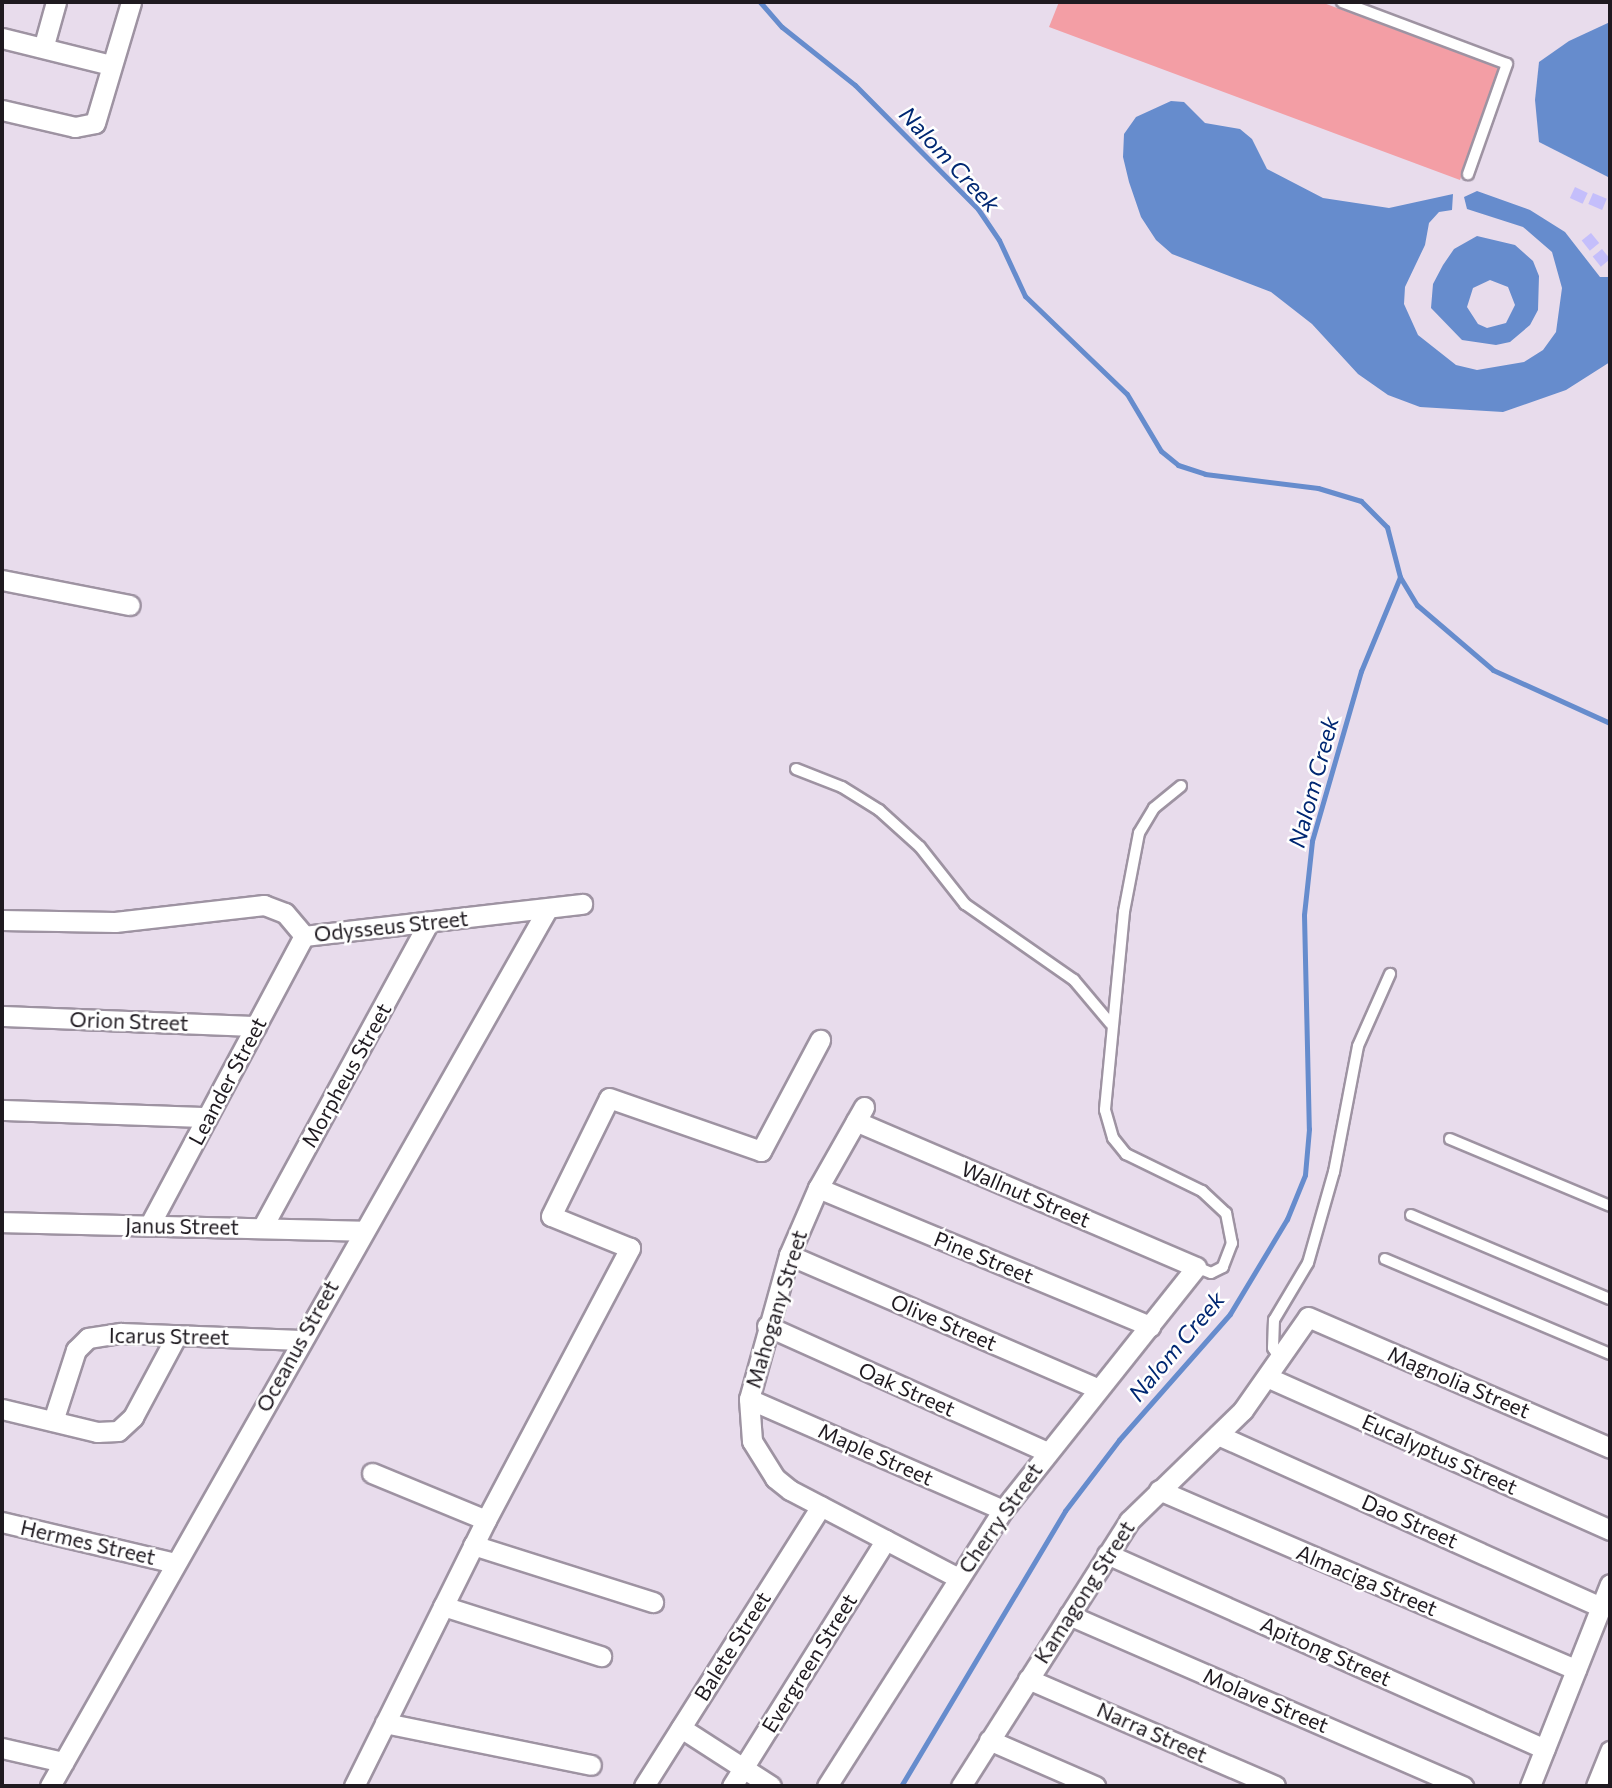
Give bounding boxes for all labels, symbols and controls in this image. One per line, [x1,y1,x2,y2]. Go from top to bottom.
water label: Nalom Creek [894,100,1006,218]
water label: Nalom Creek [1282,713,1344,851]
street label: Odysseus Street [313,905,469,947]
street label: Morpheus Street [296,998,396,1152]
street label: Orion Street [69,1006,189,1036]
street label: Leander Street [183,1013,271,1149]
street label: Wallnut Street [958,1155,1094,1233]
street label: Janus Street [125,1212,239,1240]
street label: Pine Street [931,1226,1037,1288]
street label: Mahogany Street [740,1227,812,1391]
street label: Oceanus Street [251,1276,343,1416]
water label: Nalom Creek [1122,1286,1230,1406]
street label: Olive Street [887,1288,1001,1356]
street label: Icarus Street [109,1322,229,1350]
street label: Magnolia Street [1384,1341,1534,1423]
street label: Oak Street [855,1357,959,1421]
street label: Eucalyptus Street [1358,1408,1522,1500]
street label: Maple Street [815,1417,937,1491]
street label: Cherry Street [953,1458,1047,1578]
street label: Dao Street [1358,1489,1462,1553]
street label: Hermes Street [18,1514,158,1570]
street label: Kamagong Street [1029,1516,1139,1668]
street label: Almaciga Street [1293,1539,1441,1621]
street label: Balete Street [689,1587,775,1705]
street label: Evergreen Street [756,1589,862,1737]
street label: Apitong Street [1257,1611,1395,1691]
street label: Molave Street [1200,1662,1332,1738]
street label: Narra Street [1093,1697,1211,1767]

